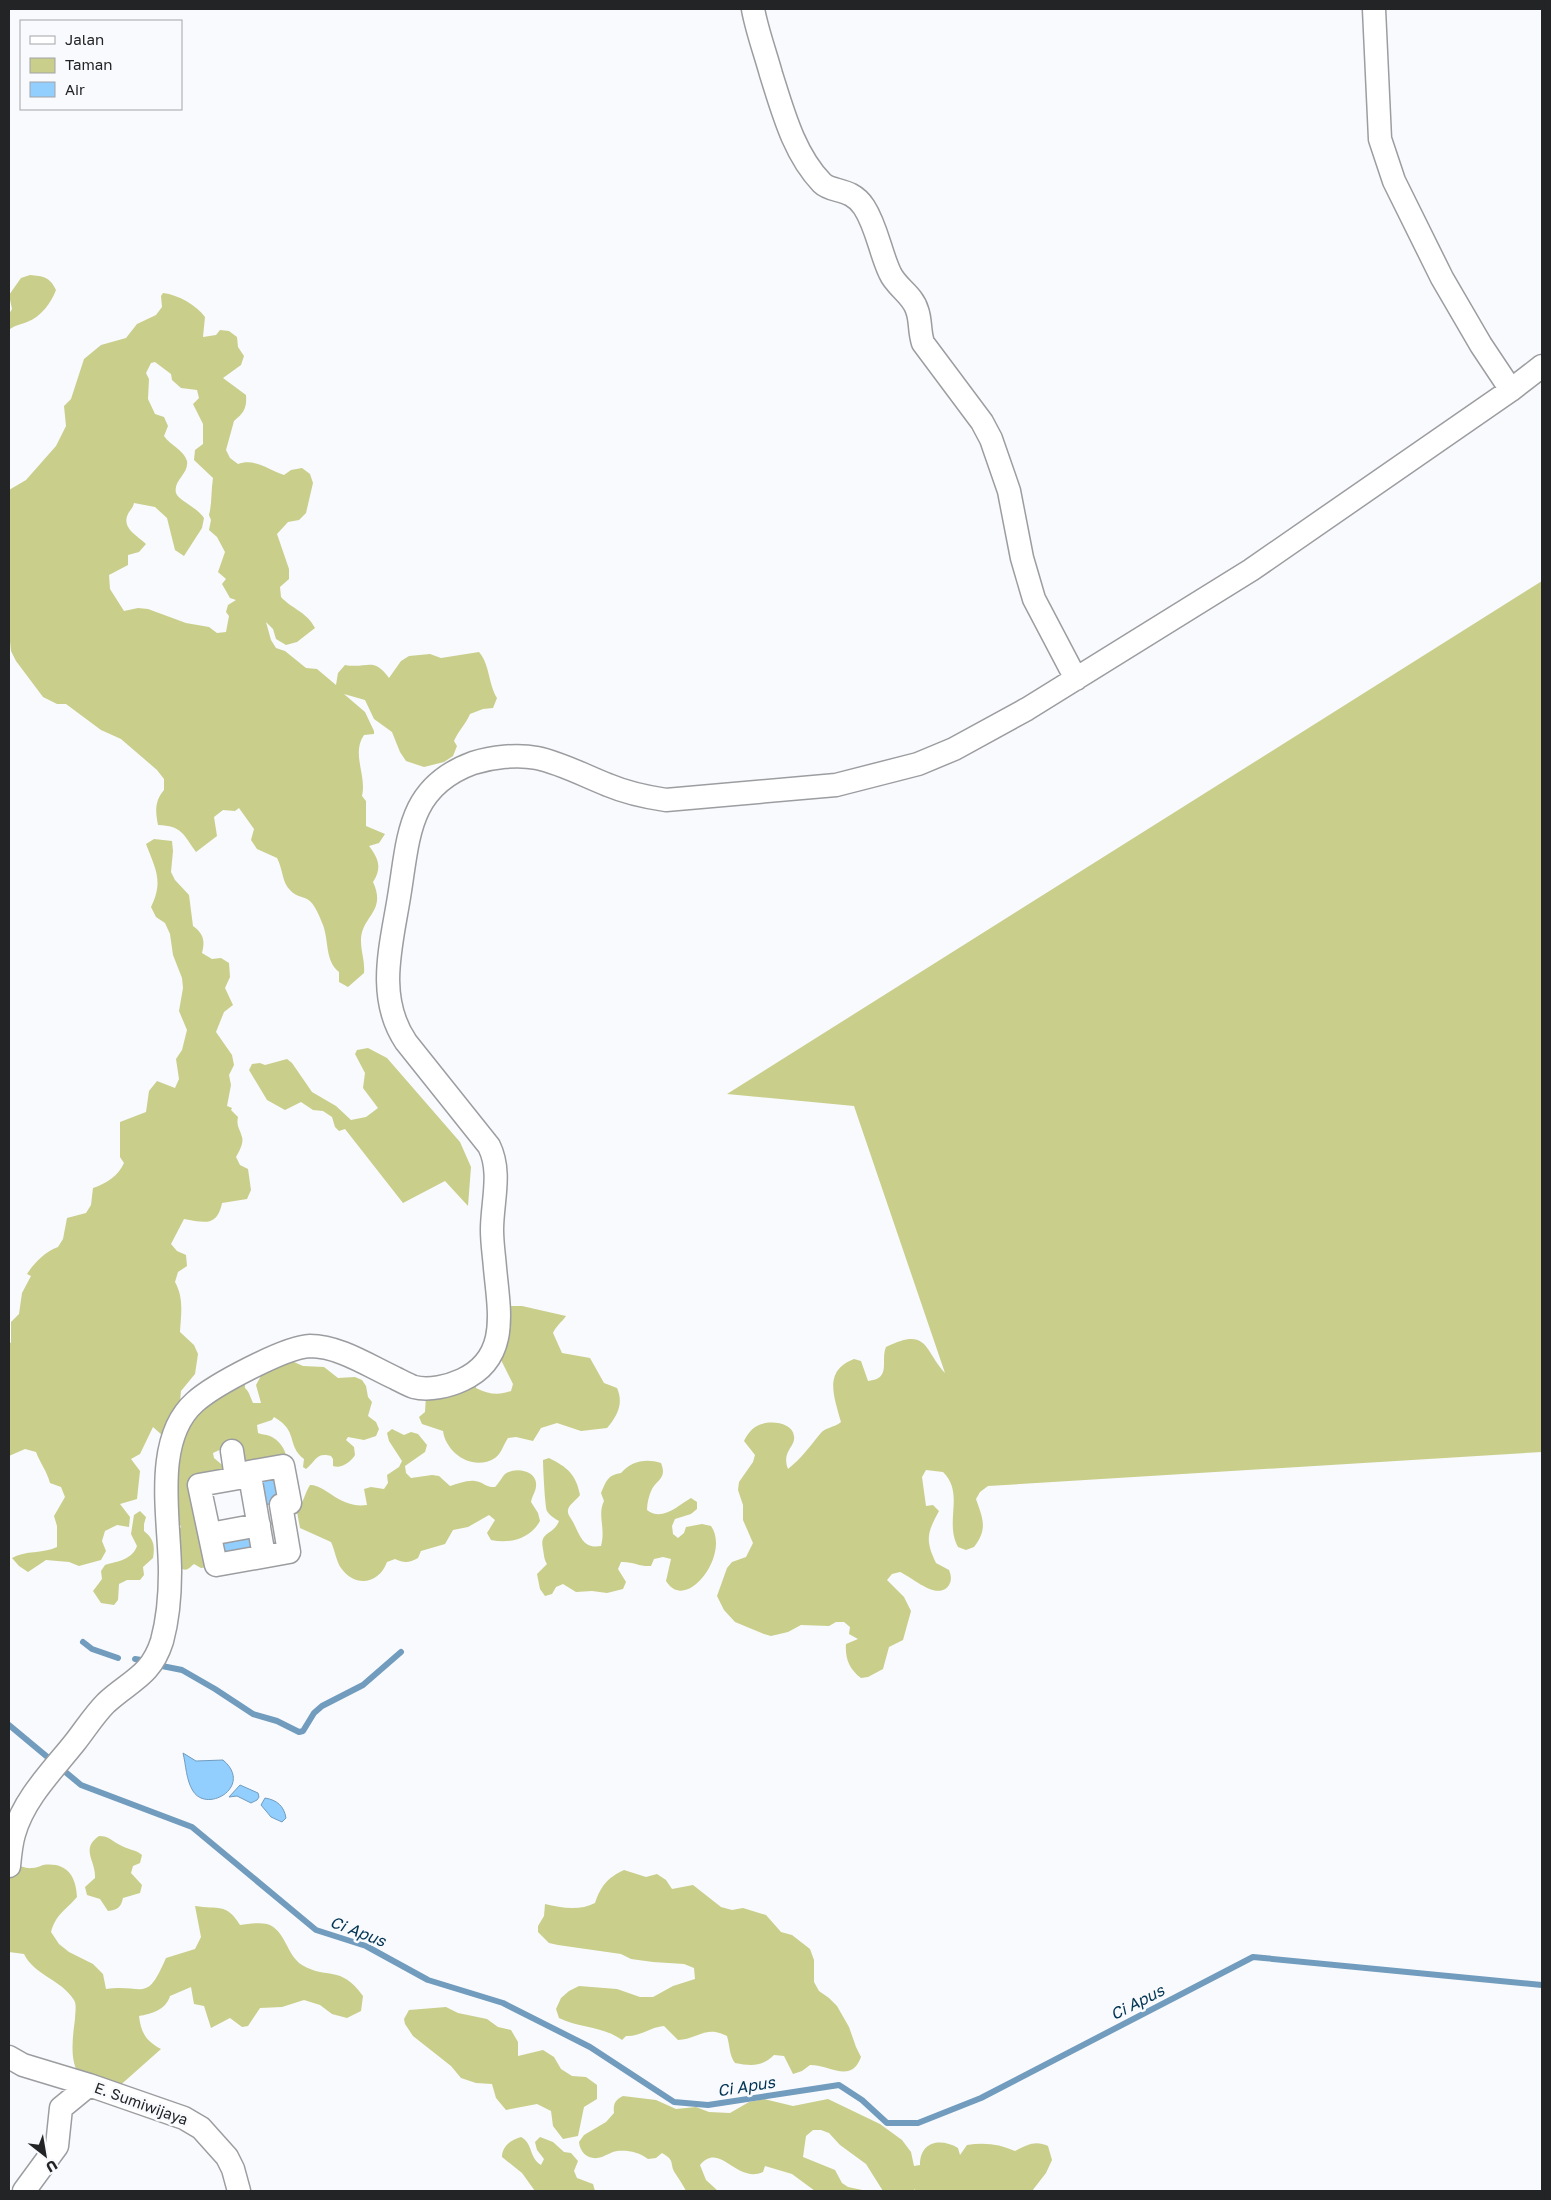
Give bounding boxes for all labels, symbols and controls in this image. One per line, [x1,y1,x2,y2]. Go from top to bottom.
legend [20,20,182,110]
text: Jalan [65,30,104,48]
text: Taman [65,55,112,73]
text: Air [65,80,85,98]
water label: Ci Apus [327,1911,390,1951]
water label: Ci Apus [1107,1979,1169,2024]
water label: Ci Apus [716,2071,778,2100]
street label: E. Sumiwijaya [92,2078,191,2128]
north arrow [20,2130,70,2180]
text: U [43,2157,61,2176]

